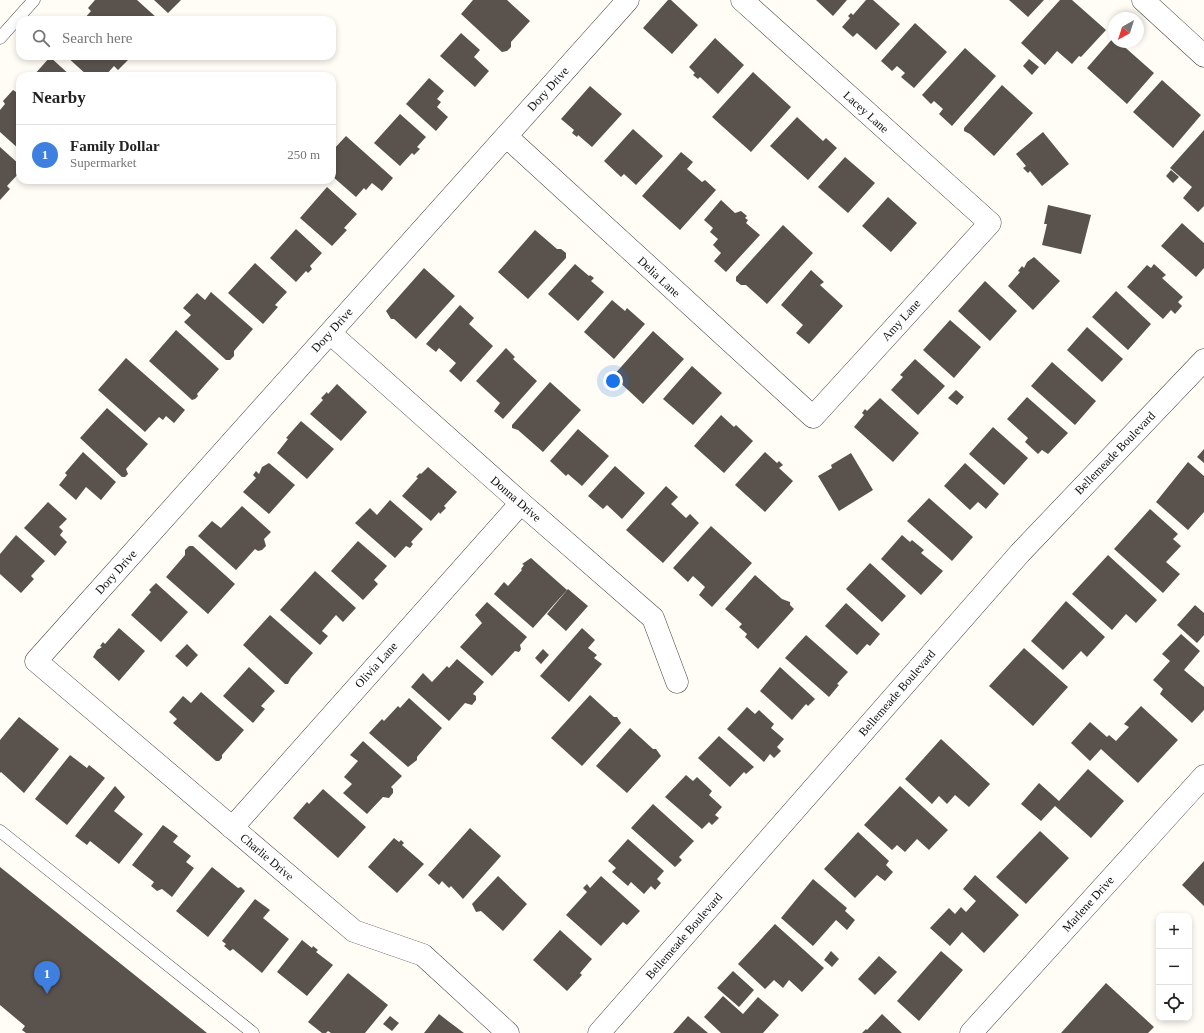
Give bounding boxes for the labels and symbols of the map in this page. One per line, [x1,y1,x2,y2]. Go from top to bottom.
north arrow [1108,12,1144,48]
street label: Dory Drive [524,64,572,114]
street label: Lacey Lane [840,88,892,136]
street label: Delia Lane [635,254,683,300]
street label: Amy Lane [879,296,923,344]
street label: Dory Drive [308,305,356,355]
your location [603,371,623,391]
street label: Bellemeade Boulevard [1072,409,1158,497]
street label: Donna Drive [488,473,544,525]
street label: Dory Drive [92,547,140,597]
street label: Olivia Lane [352,639,400,691]
street label: Bellemeade Boulevard [856,647,938,739]
street label: Charlie Drive [237,831,297,883]
street label: Marlene Drive [1059,873,1117,935]
street label: Bellemeade Boulevard [643,890,725,982]
pin: 1 [34,961,60,994]

